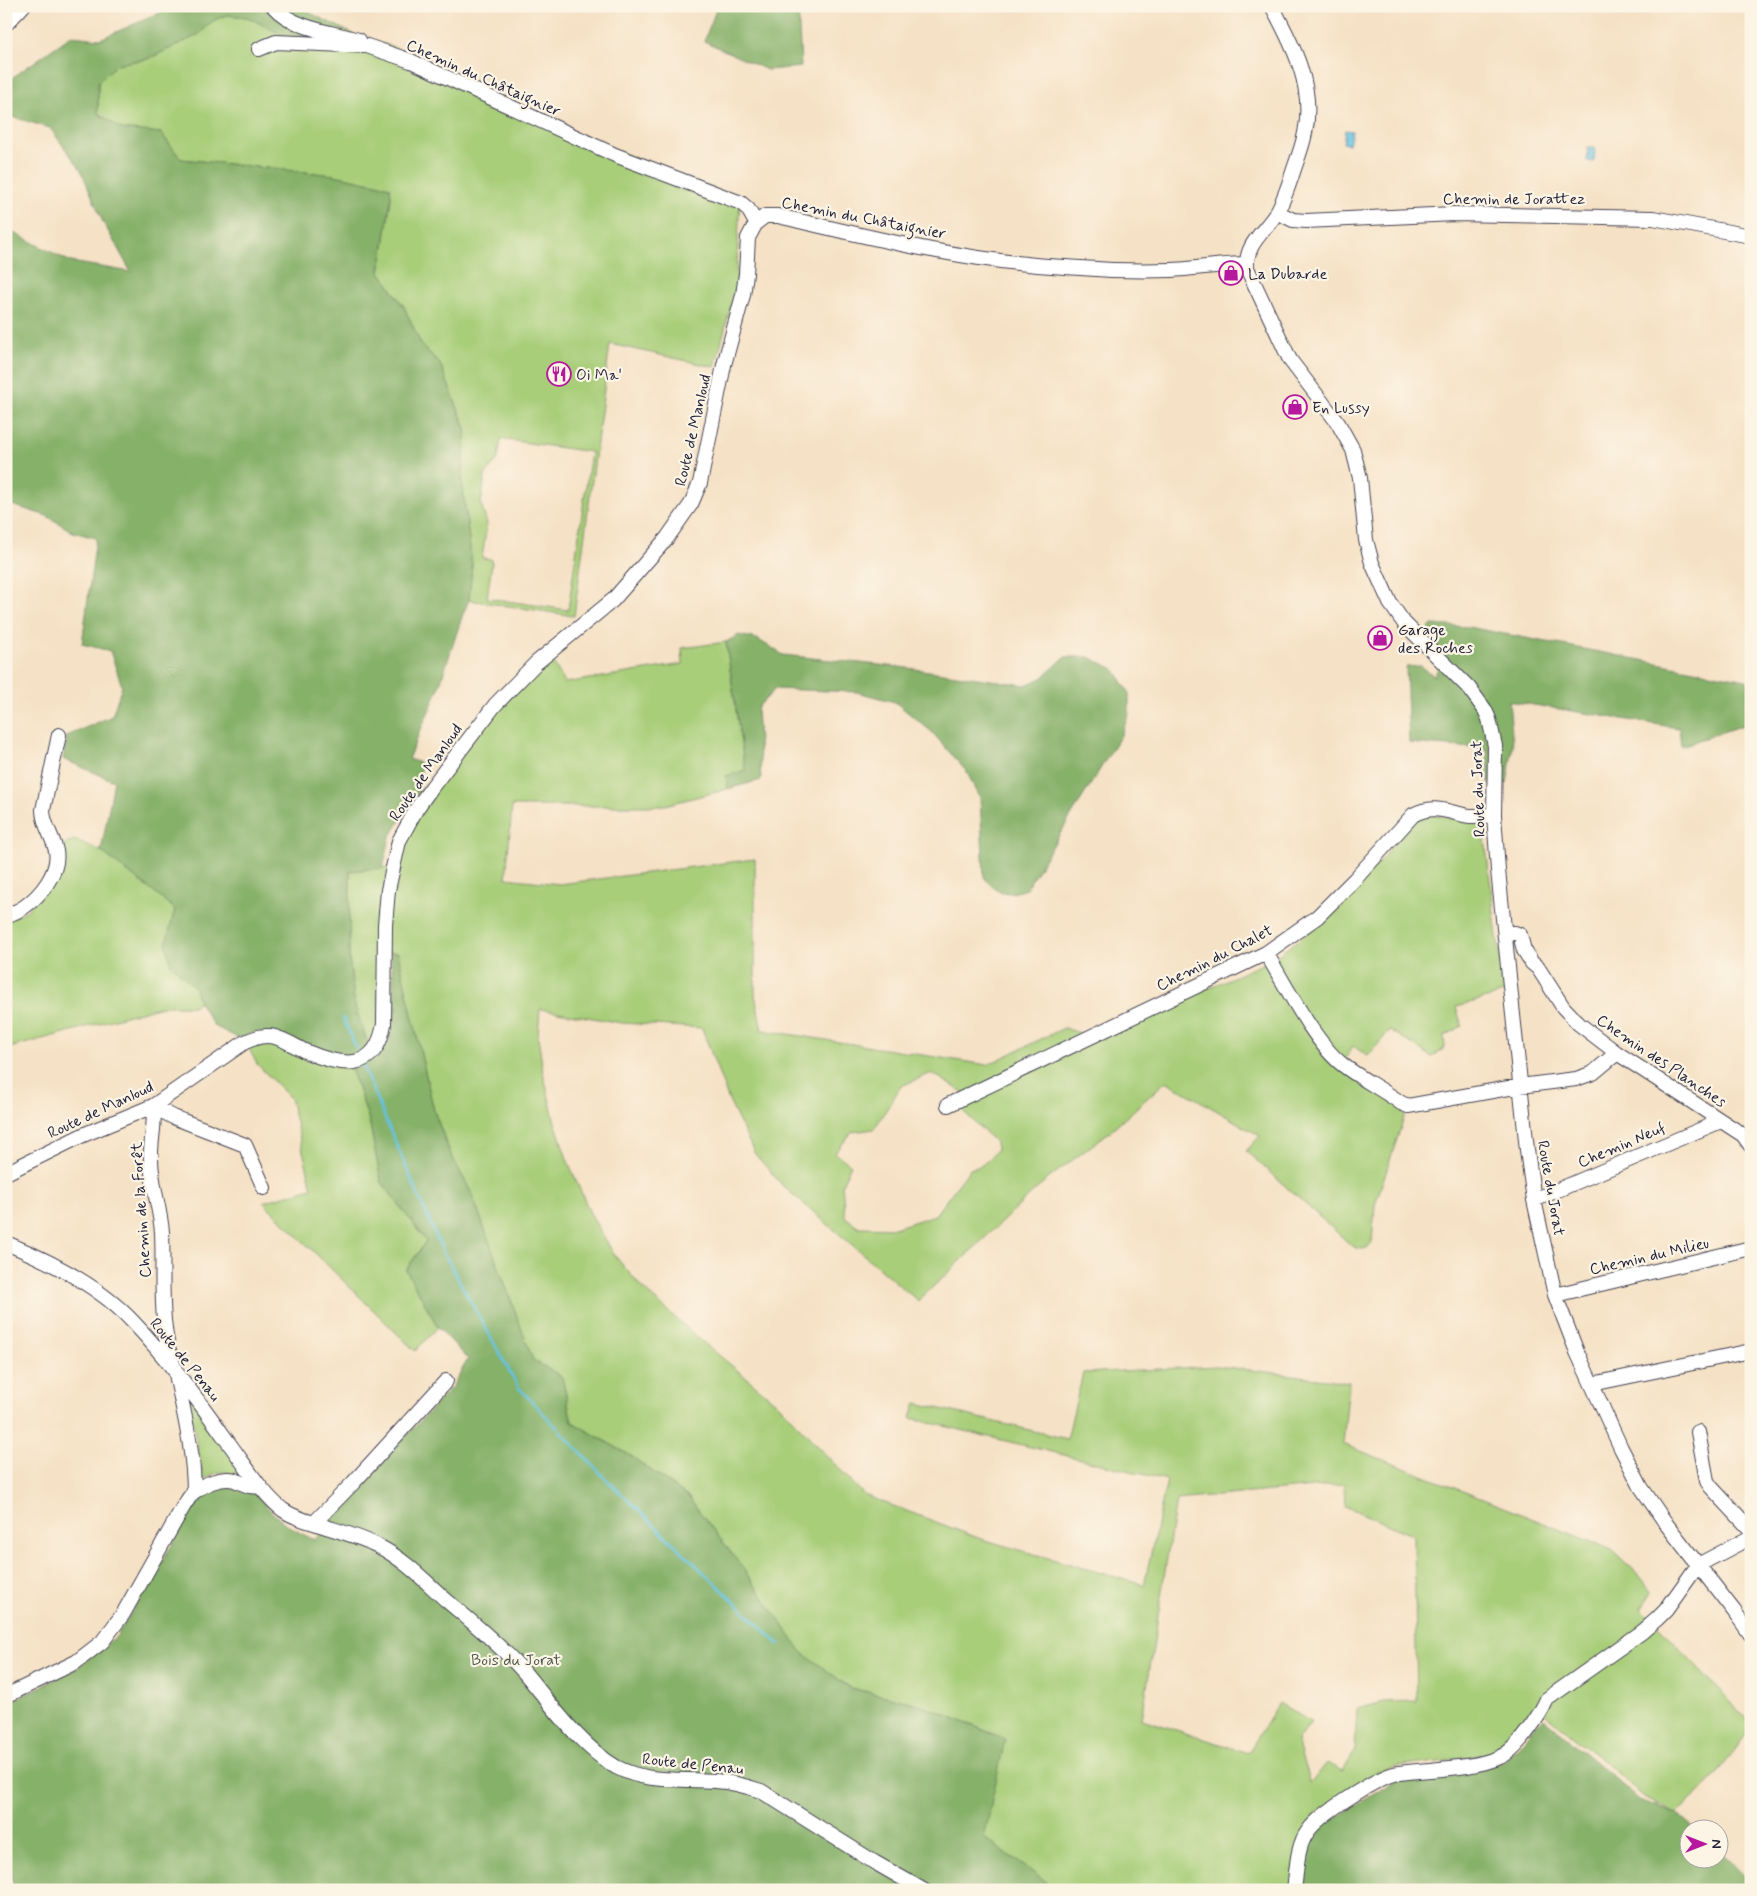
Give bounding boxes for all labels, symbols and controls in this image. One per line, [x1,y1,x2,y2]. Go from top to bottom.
street label: Chemin du Châtaignier [402,35,564,123]
street label: Chemin de Jorattez [1443,189,1585,210]
street label: Chemin du Châtaignier [779,192,948,246]
shop icon: La Dubarde [1218,260,1244,286]
place label: La Dubarde [1248,264,1327,285]
restaurant icon: Oi Ma' [546,361,572,387]
place label: Oi Ma' [576,365,622,386]
street label: Route de Manloud [670,372,717,488]
shop icon: En Lussy [1282,394,1308,420]
place label: En Lussy [1312,398,1370,419]
place label: Garage des Roches [1398,620,1473,659]
shop icon: Garage des Roches [1367,625,1393,651]
street label: Route de Manloud [385,720,468,826]
street label: Route du Jorat [1466,740,1491,838]
street label: Chemin du Chalet [1153,920,1277,997]
street label: Chemin des Planches [1592,1010,1730,1113]
street label: Route de Manloud [44,1077,157,1144]
street label: Chemin Neuf [1575,1118,1668,1173]
street label: Route du Jorat [1532,1139,1569,1238]
street label: Chemin de la Forêt [126,1141,157,1279]
street label: Chemin du Milieu [1588,1233,1711,1280]
street label: Route de Penau [145,1314,225,1406]
park label: Bois du Jorat [471,1650,561,1671]
street label: Route de Penau [641,1749,745,1780]
north arrow [1680,1818,1730,1868]
text: N [1707,1839,1725,1849]

